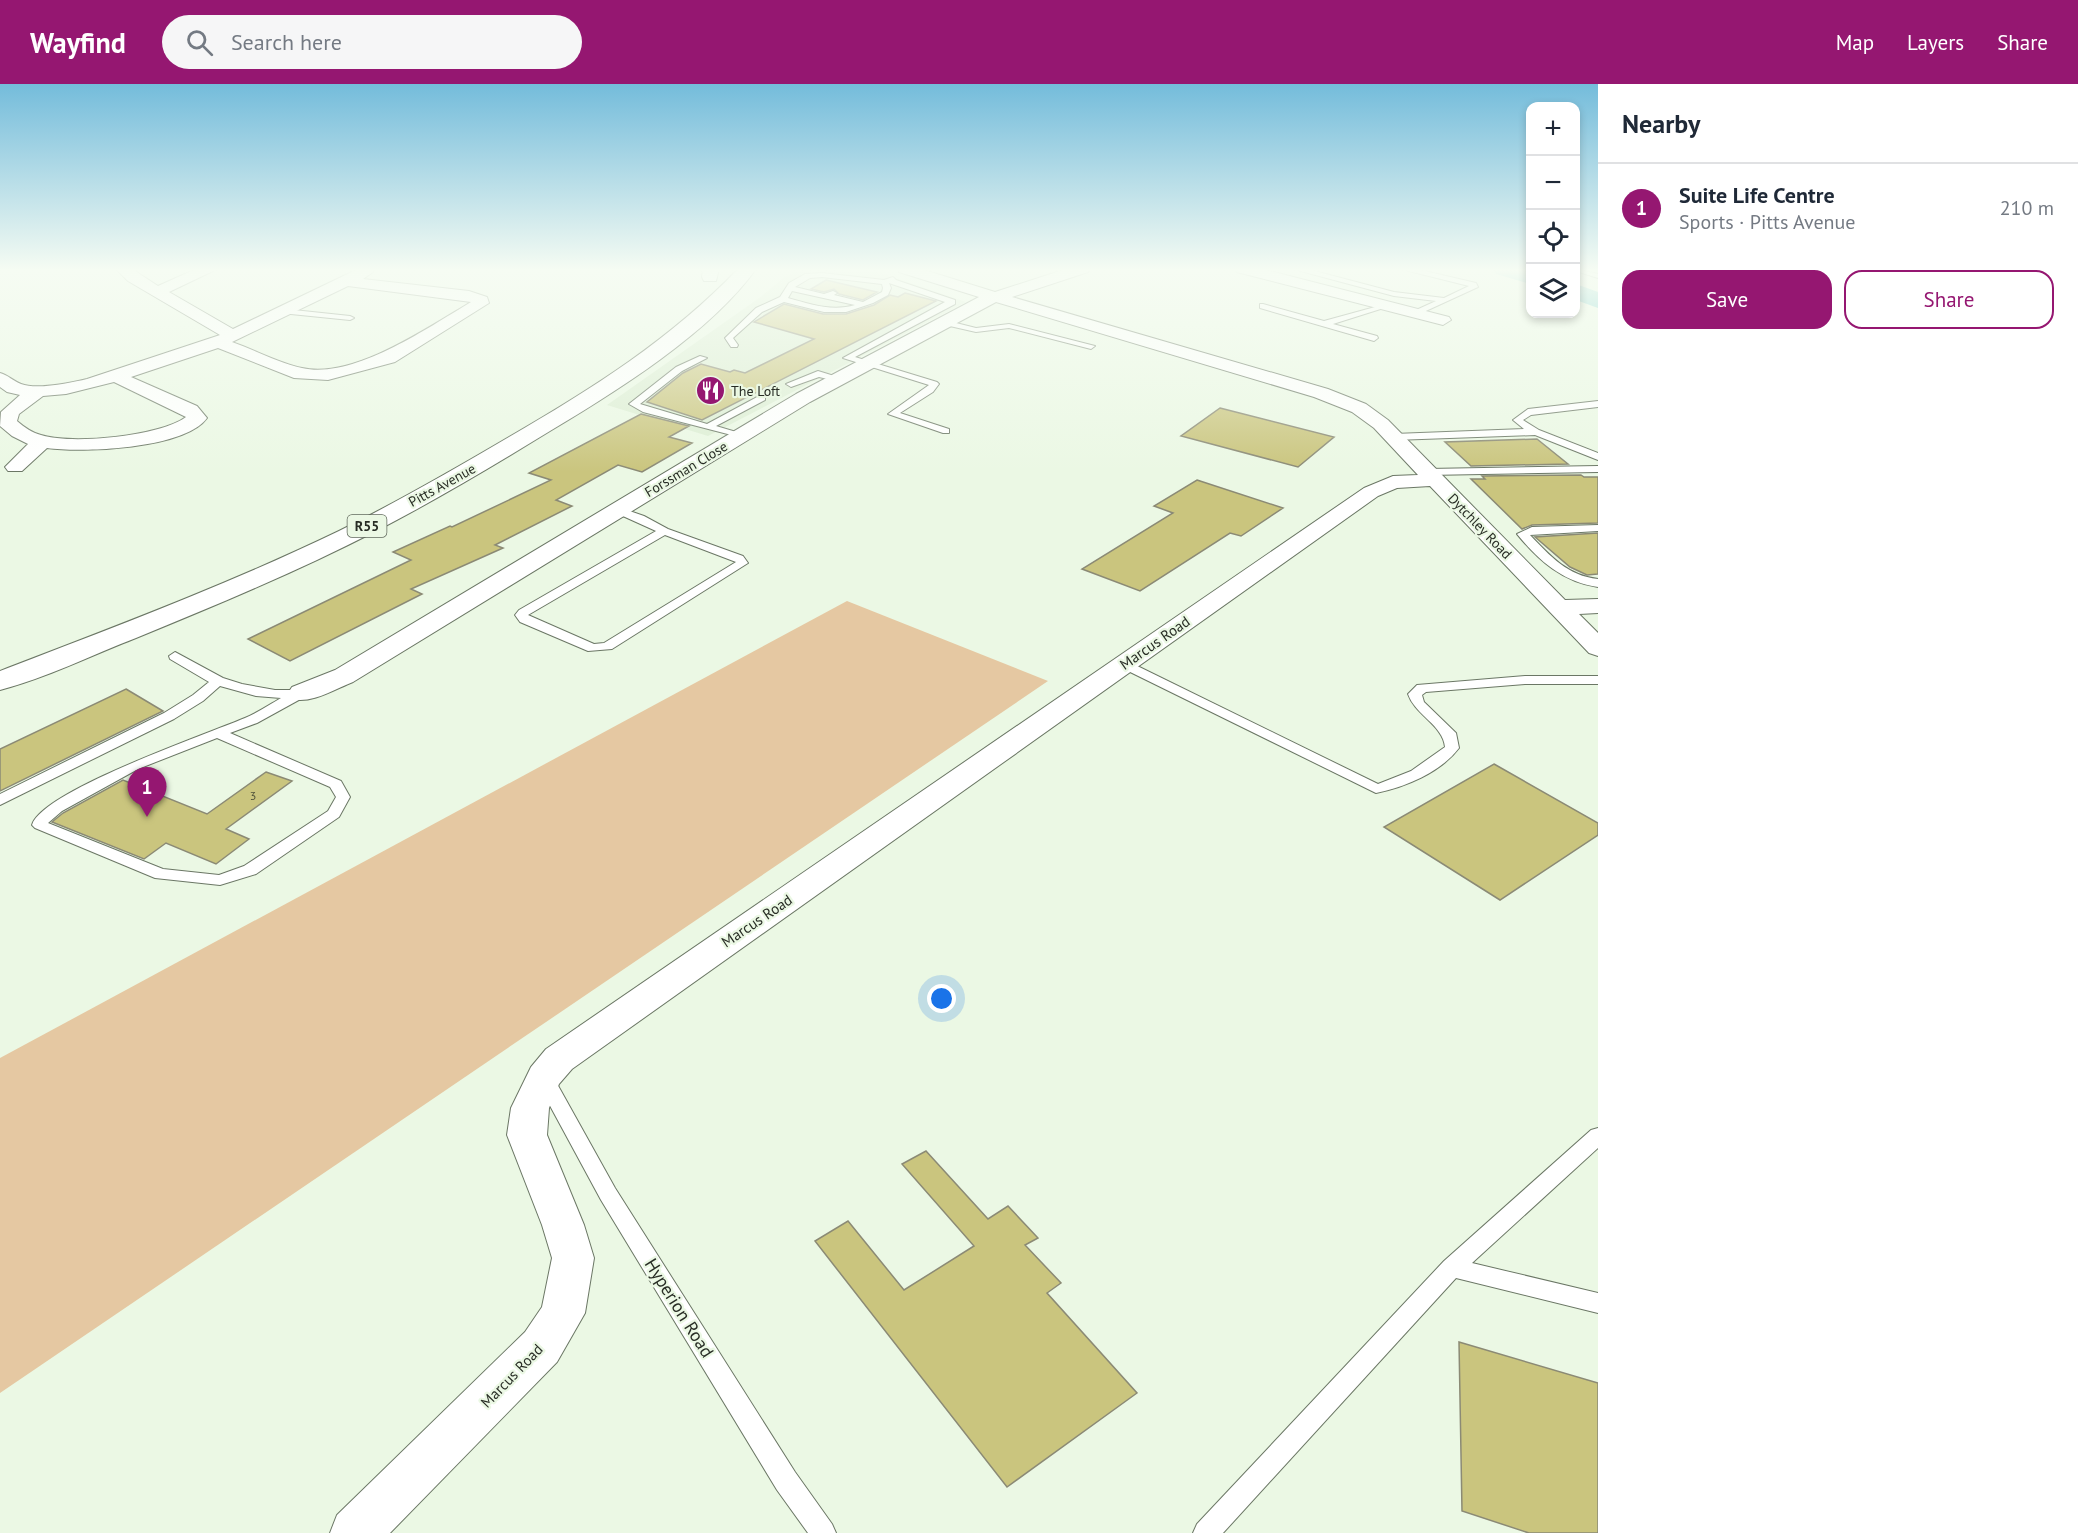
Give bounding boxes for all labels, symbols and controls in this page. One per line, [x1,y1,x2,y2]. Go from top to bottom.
search box [162,15,582,69]
text: Wayfind [30,24,126,61]
icon: search [183,26,216,59]
text: Search here [231,28,342,56]
text: Map [1836,29,1874,56]
text: Layers [1907,29,1964,56]
text: Share [1997,29,2048,56]
map controls [1526,102,1580,318]
button: + [1526,102,1580,156]
text: Nearby [1622,107,1700,140]
button: − [1526,156,1580,210]
text: Suite Life Centre [1679,181,1835,209]
text: 1 [1636,195,1647,221]
text: 210 m [2000,195,2054,221]
text: Sports · Pitts Avenue [1679,209,1855,235]
button: locate [1526,210,1580,264]
button: layers [1526,264,1580,318]
button: Save [1622,270,1832,329]
button: Share [1844,270,2054,329]
restaurant icon: The Loft [694,375,726,407]
place label: The Loft [731,382,780,400]
street label: Forssman Close [641,437,731,501]
street label: Pitts Avenue [405,459,479,511]
street label: Dytchley Road [1444,489,1516,563]
road number: R55 [348,515,386,537]
street label: Marcus Road [1116,611,1193,674]
pin: 1 [128,768,166,817]
house number: 3 [250,788,256,803]
street label: Marcus Road [718,890,796,951]
your location [927,984,956,1013]
street label: Hyperion Road [640,1254,719,1362]
street label: Marcus Road [477,1340,547,1412]

